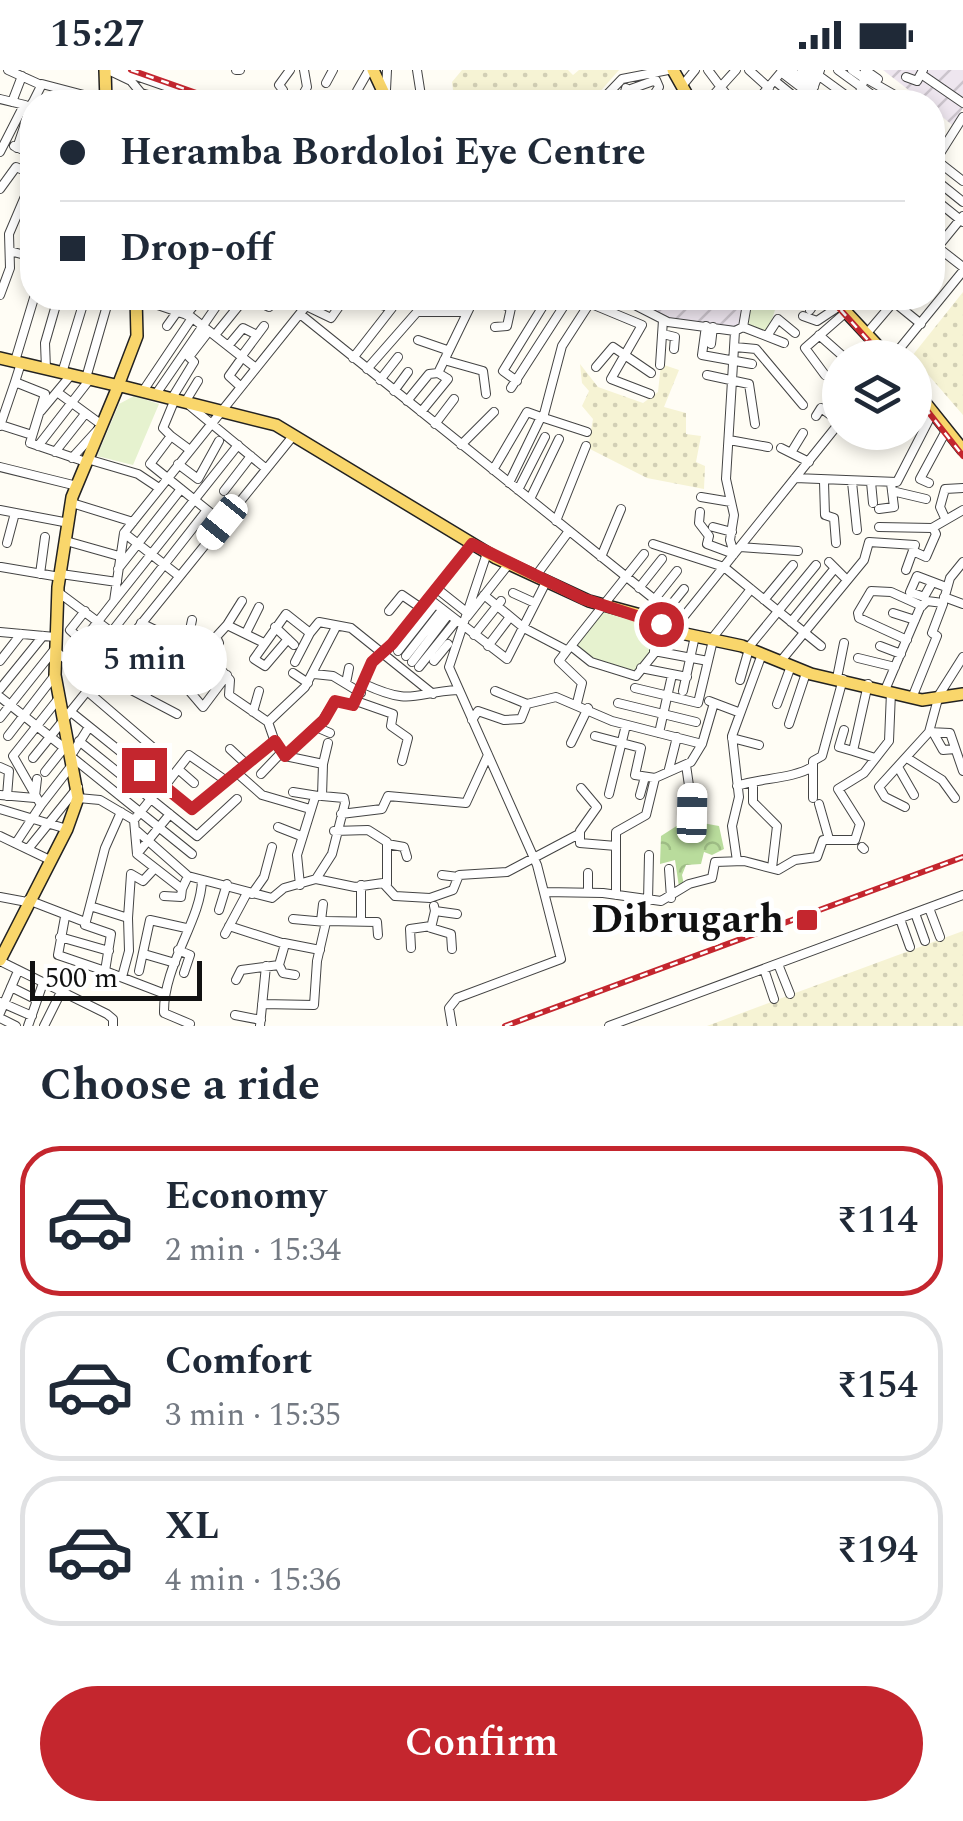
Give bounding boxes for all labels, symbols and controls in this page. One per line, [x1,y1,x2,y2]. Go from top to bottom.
text: 15:27 [50,6,145,64]
text: Heramba Bordoloi Eye Centre [120,124,646,182]
text: Drop-off [120,220,274,278]
map controls [822,340,932,450]
button: layers [822,340,932,450]
car [191,489,253,555]
route start [639,602,684,647]
callout: 5 min [62,625,226,695]
text: 5 min [103,635,186,684]
route end [122,748,167,793]
car [676,783,708,843]
place label: Dibrugarh [591,890,784,951]
marker: Dibrugarh [794,907,820,933]
scale bar [30,956,202,1000]
text: 500 m [45,957,118,1000]
text: Choose a ride [40,1051,320,1120]
text: Economy [165,1168,326,1226]
icon: car [45,1176,135,1266]
text: ₹114 [837,1192,918,1250]
text: 2 min · 15:34 [165,1226,341,1275]
text: Comfort [165,1333,312,1391]
icon: car [45,1341,135,1431]
text: ₹154 [837,1357,918,1415]
text: 3 min · 15:35 [165,1391,341,1440]
text: XL [165,1498,219,1556]
icon: car [45,1506,135,1596]
text: ₹194 [837,1522,918,1580]
text: 4 min · 15:36 [165,1556,341,1605]
button: Confirm [40,1686,923,1801]

